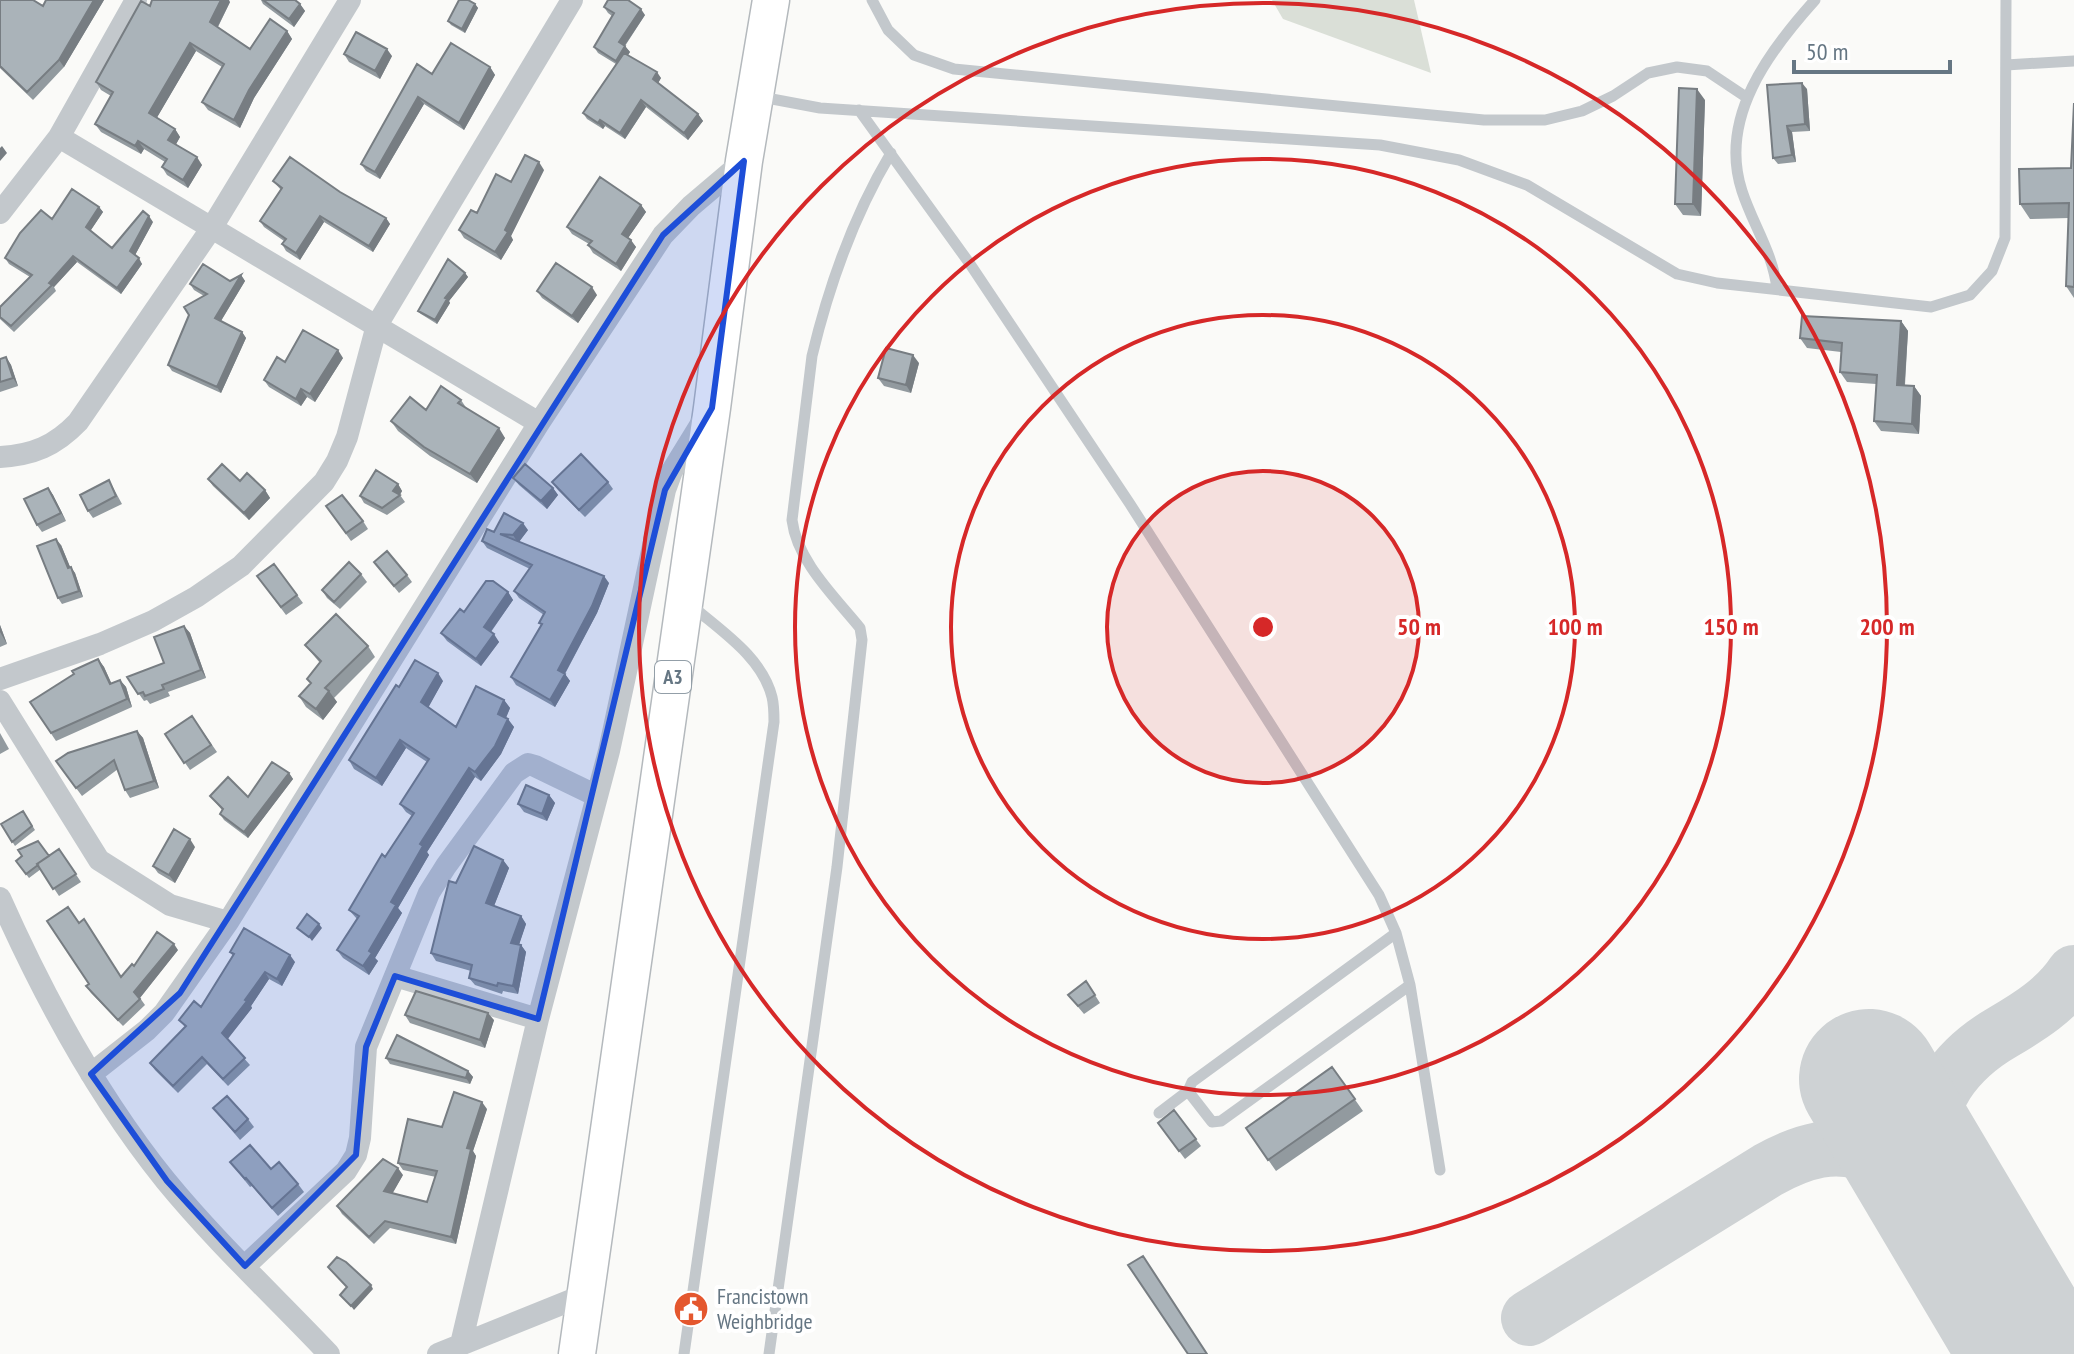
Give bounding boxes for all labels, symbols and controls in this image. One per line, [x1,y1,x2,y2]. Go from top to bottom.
scale bar [1794,24,1950,74]
text: 50 m [1806,36,1848,67]
text: 50 m [1397,611,1441,642]
text: 100 m [1547,611,1603,642]
text: 150 m [1703,611,1759,642]
text: 200 m [1859,611,1915,642]
centre of rings [1249,613,1277,641]
road number: A3 [655,661,691,693]
place label: Francistown Weighbridge [717,1282,813,1335]
public building icon: Francistown Weighbridge [672,1290,710,1328]

